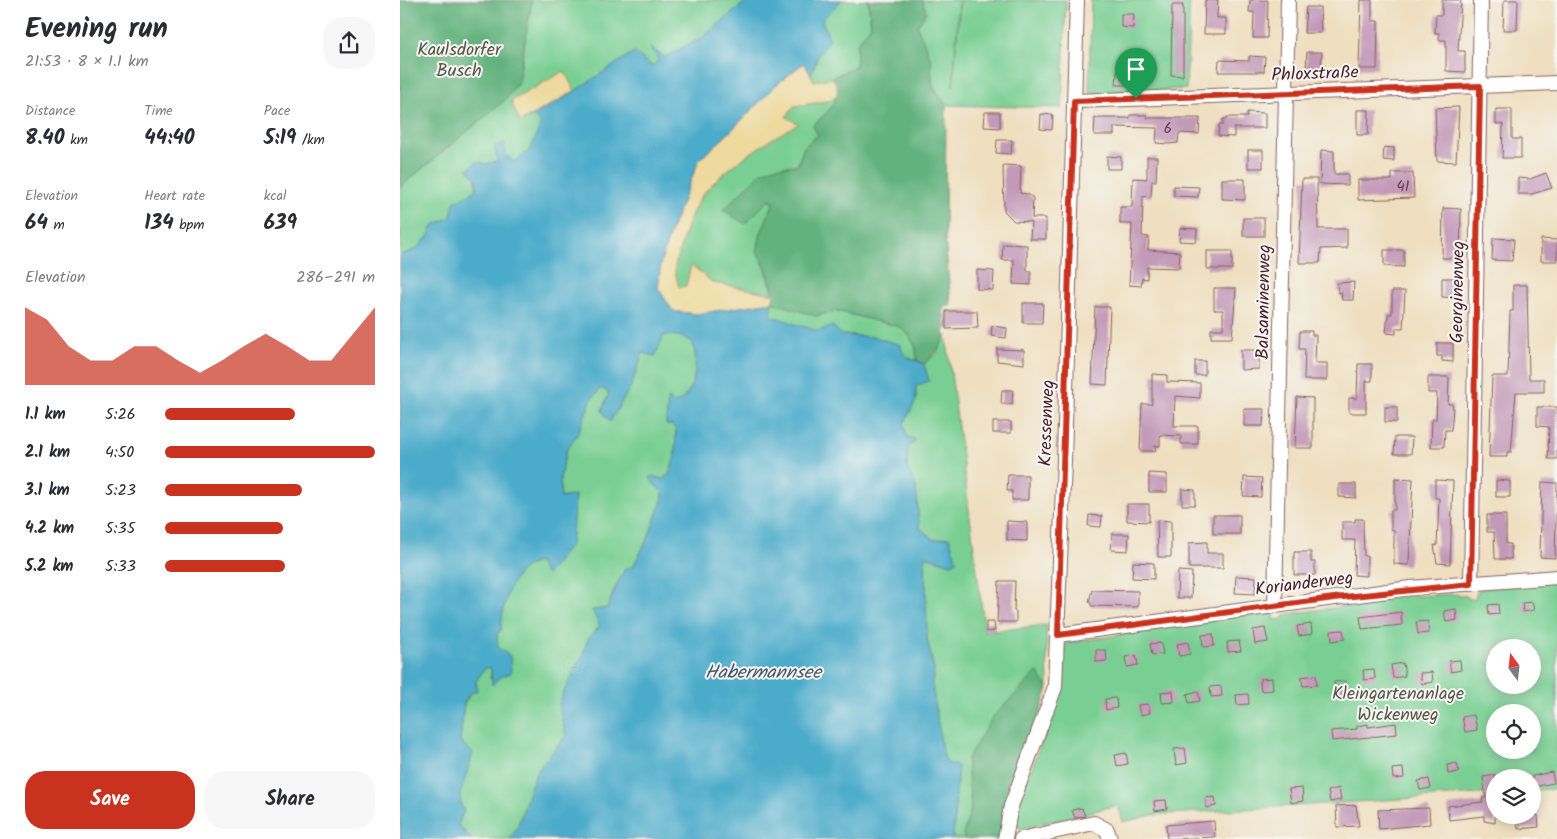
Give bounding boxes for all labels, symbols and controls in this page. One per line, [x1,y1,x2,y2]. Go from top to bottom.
text: Evening run [25,7,168,52]
button: share [323,17,375,69]
park label: Kaulsdorfer Busch [417,36,502,86]
pin [1115,48,1157,99]
text: 21:53 · 8 × 1.1 km [25,49,148,74]
icon: arrive [1122,55,1150,83]
street label: Phloxstraße [1271,58,1359,91]
text: Distance [25,100,75,122]
text: Time [144,100,173,122]
text: Pace [264,100,290,122]
house number: 6 [1164,117,1172,141]
text: 8.40 [25,122,65,155]
text: 44:40 [144,122,195,155]
text: 5:19 [264,122,296,155]
text: km [65,129,88,151]
text: /km [296,129,325,151]
house number: 41 [1397,175,1410,199]
text: Elevation [25,185,78,207]
text: Heart rate [144,185,205,207]
text: kcal [264,185,286,207]
text: 64 [25,207,48,240]
text: 134 [144,207,174,240]
text: 639 [264,207,297,240]
text: m [48,214,65,236]
text: bpm [174,214,204,236]
street label: Georginenweg [1443,241,1474,343]
street label: Balsaminenweg [1249,244,1280,360]
text: Elevation [25,265,86,290]
text: 286–291 m [296,265,375,290]
street label: Kressenweg [1031,379,1063,467]
text: 1.1 km [25,402,66,427]
text: 5:26 [105,402,136,427]
text: 2.1 km [25,440,70,465]
text: 4:50 [105,440,134,465]
text: 3.1 km [25,478,70,503]
text: 5:23 [105,478,136,503]
text: 4.2 km [25,516,74,541]
text: 5:35 [105,516,135,541]
text: 5.2 km [25,554,73,579]
text: 5:33 [105,554,136,579]
street label: Korianderweg [1253,564,1355,605]
north arrow [1486,639,1541,694]
map controls [1486,639,1541,824]
water label: Habermannsee [705,658,823,688]
park label: Kleingartenanlage Wickenweg [1332,680,1464,730]
button: locate [1486,704,1541,759]
button: layers [1486,769,1541,824]
button: Save [25,771,195,829]
button: Share [205,771,375,829]

